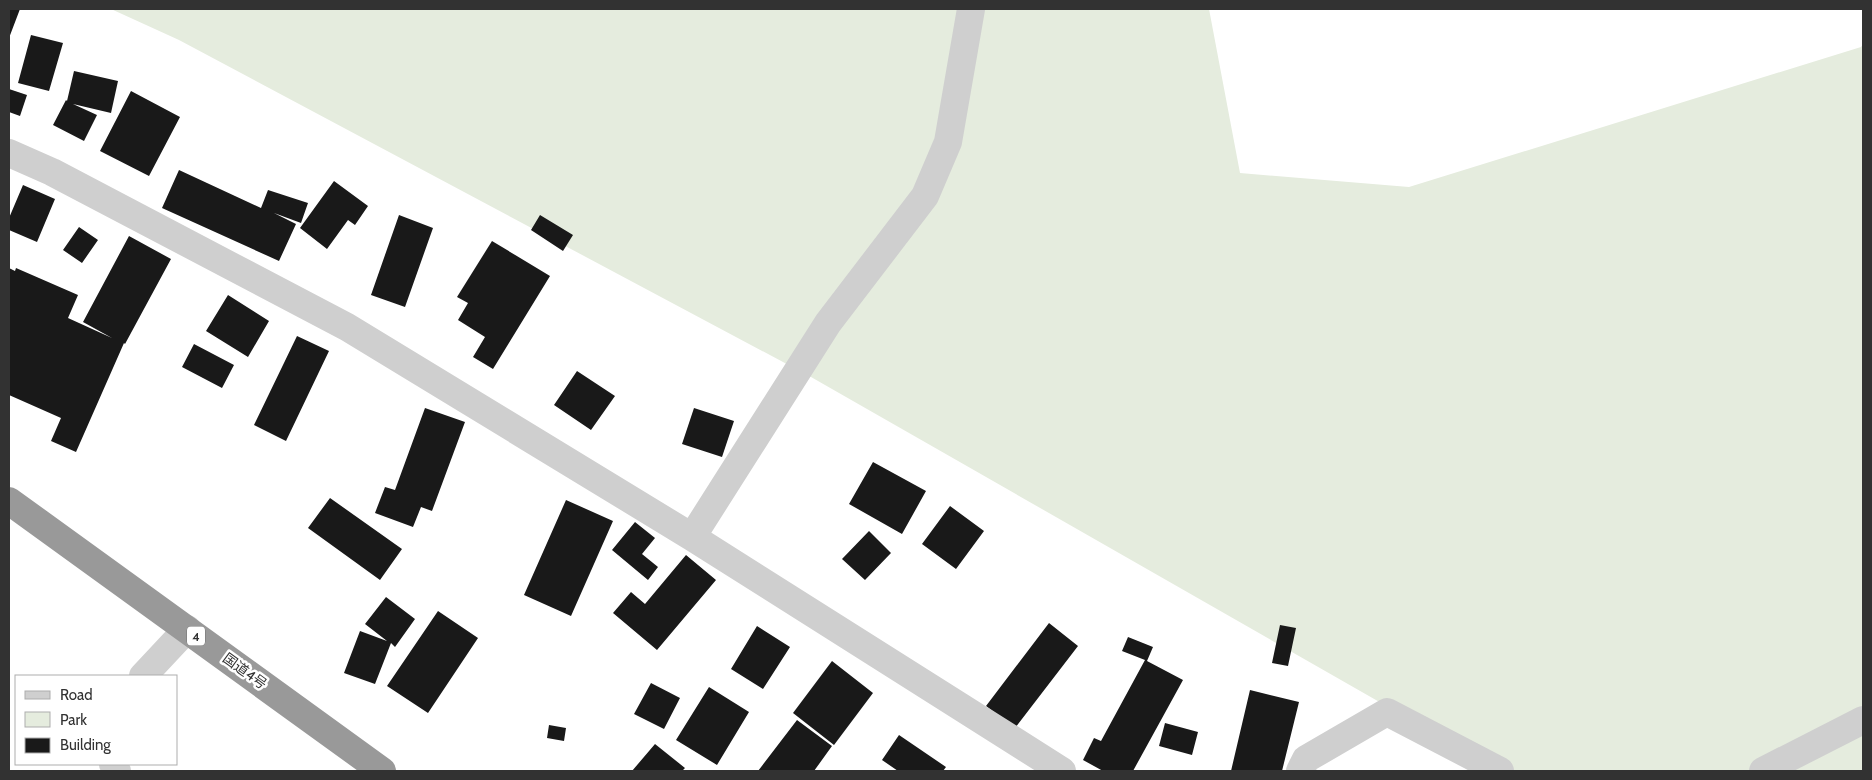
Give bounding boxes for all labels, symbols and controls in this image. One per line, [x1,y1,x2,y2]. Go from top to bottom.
road number: 4 [187,626,205,646]
street label: 国道4号 [219,649,271,693]
legend [15,675,178,765]
text: Road [60,686,93,704]
text: Park [60,711,87,729]
text: Building [60,736,111,754]

